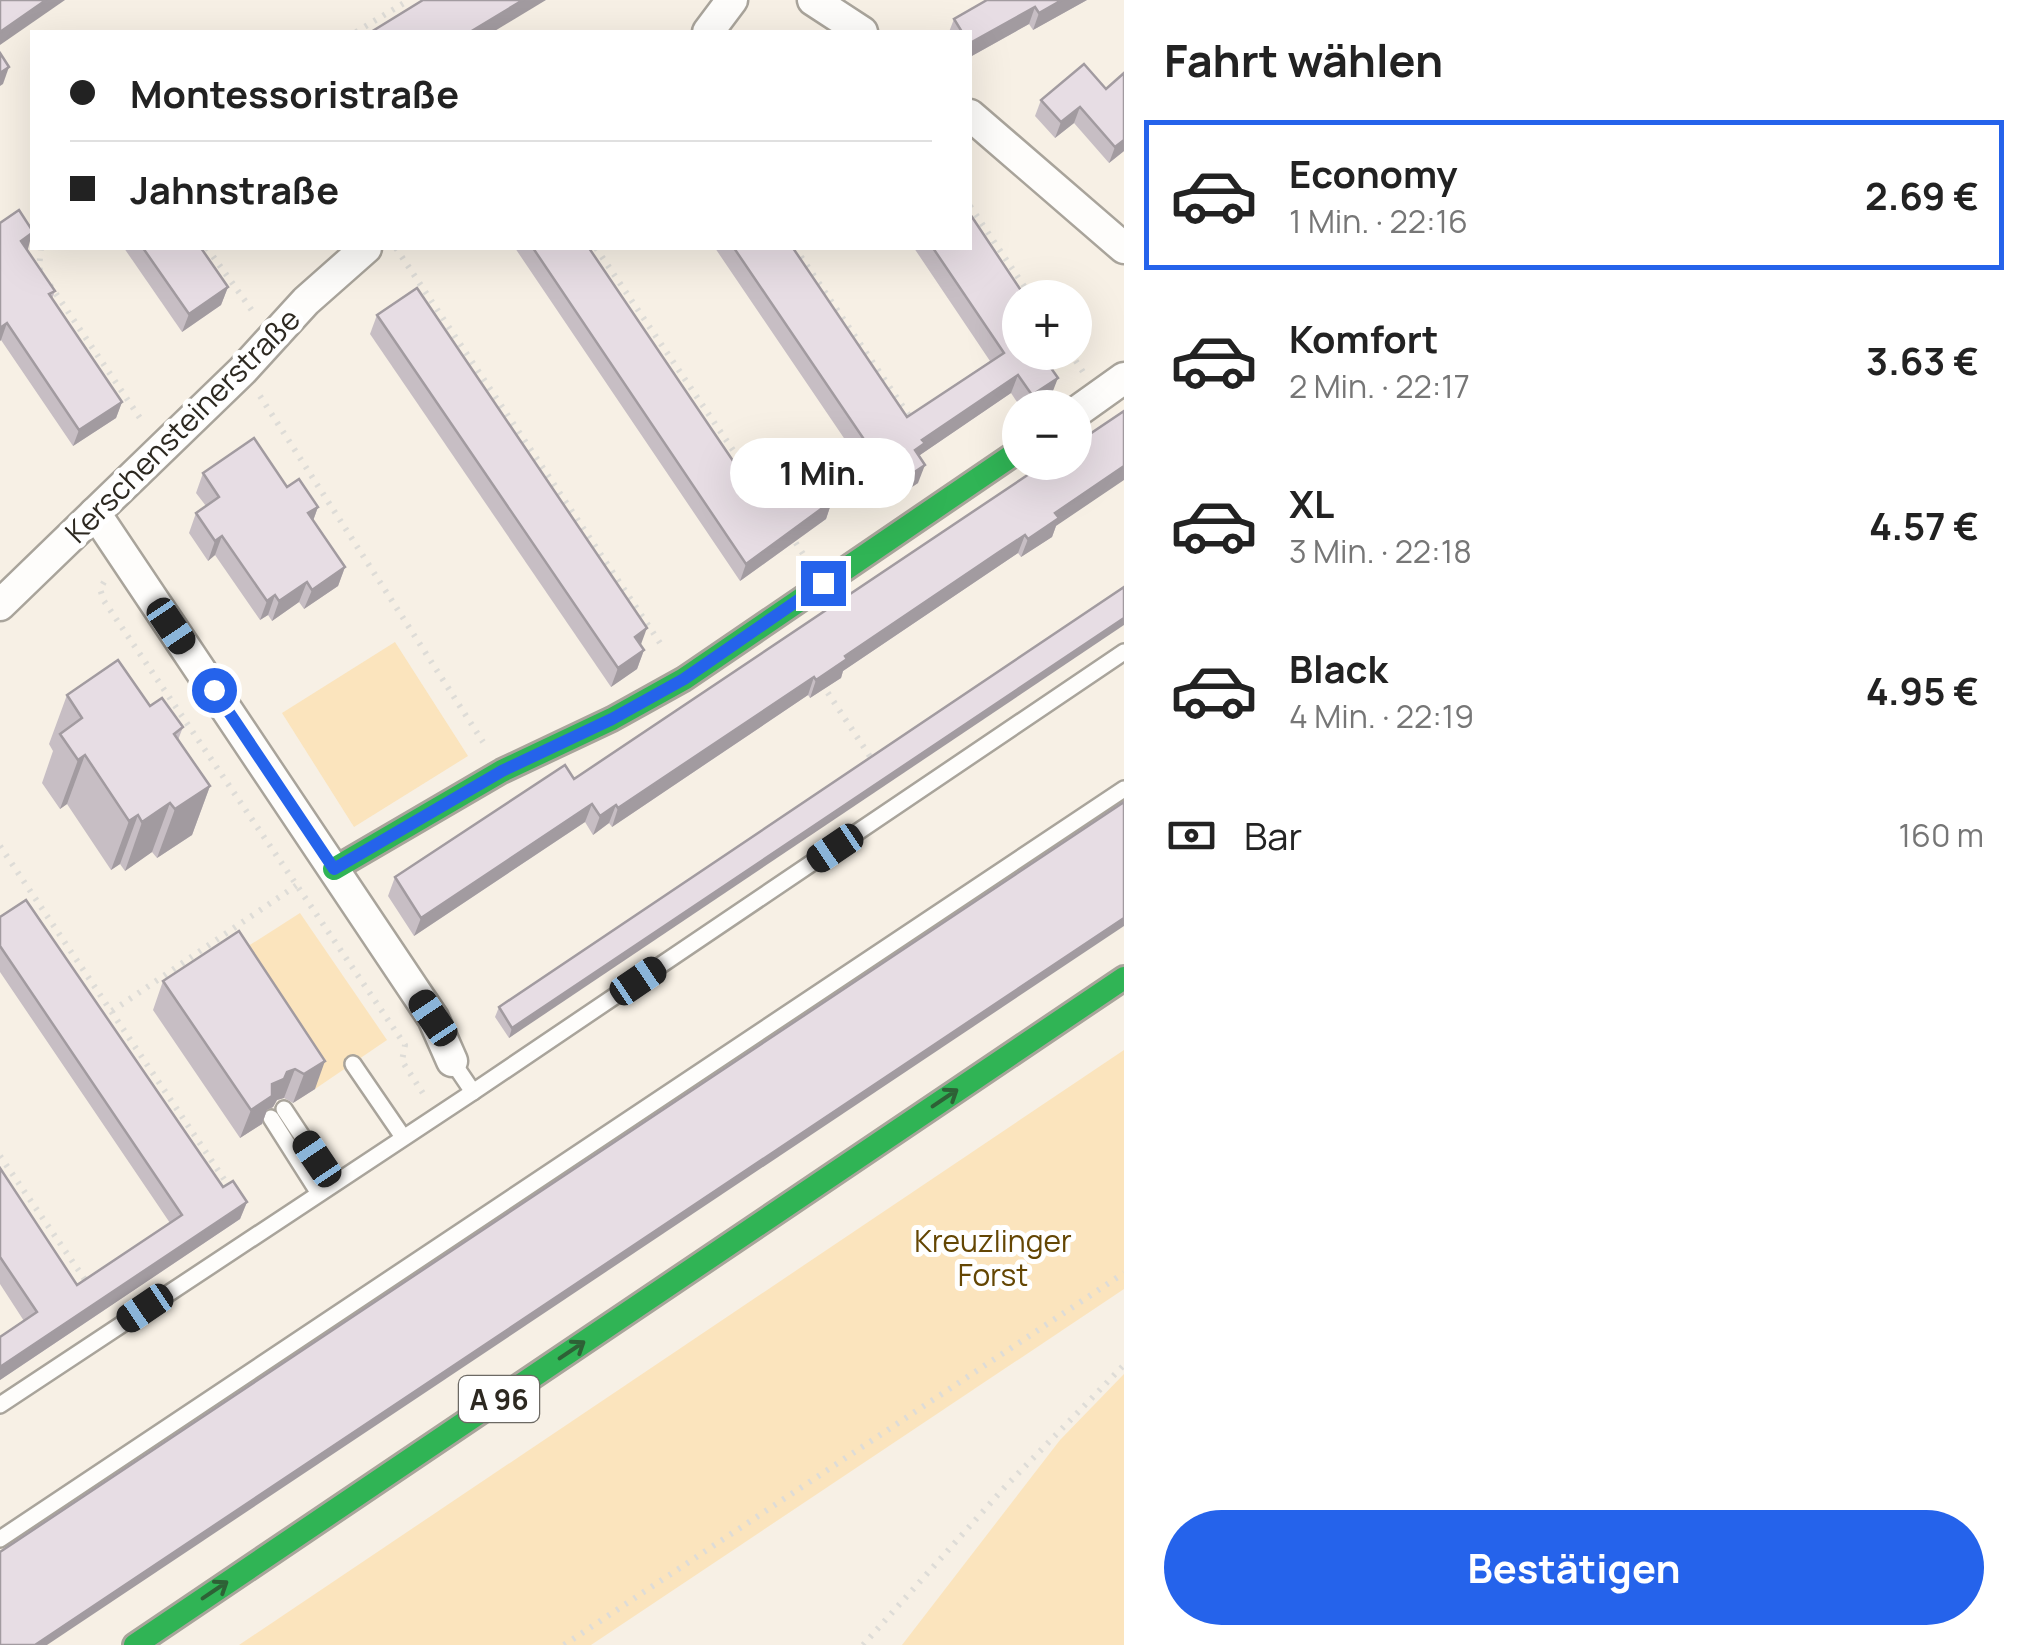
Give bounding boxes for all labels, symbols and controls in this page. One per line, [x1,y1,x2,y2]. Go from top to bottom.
text: Fahrt wählen [1164,29,1443,91]
text: Montessoristraße [130,67,459,119]
text: Economy [1289,147,1458,199]
icon: car [1169,150,1259,240]
text: Jahnstraße [130,163,339,215]
text: 2.69 € [1865,169,1979,221]
text: 1 Min. · 22:16 [1289,199,1468,243]
map controls [1002,280,1092,480]
button: + [1002,280,1092,370]
street label: Kerschensteinerstraße [56,299,308,551]
text: Komfort [1289,312,1438,364]
icon: car [1169,315,1259,405]
text: 3.63 € [1866,334,1979,386]
text: 2 Min. · 22:17 [1289,364,1470,408]
button: − [1002,390,1092,480]
callout: 1 Min. [730,438,916,508]
text: 1 Min. [779,451,866,495]
text: XL [1289,477,1334,529]
icon: car [1169,480,1259,570]
text: 4.57 € [1869,499,1979,551]
text: 3 Min. · 22:18 [1289,529,1472,573]
route end [801,561,846,606]
car [142,593,200,659]
text: Black [1289,642,1388,694]
icon: car [1169,645,1259,735]
text: 4.95 € [1866,664,1979,716]
route start [192,668,237,713]
text: 4 Min. · 22:19 [1289,694,1474,738]
icon: cash [1164,808,1219,863]
text: Bar [1244,809,1302,861]
text: 160 m [1899,813,1984,857]
car [802,819,868,877]
car [605,952,671,1010]
car [404,985,462,1051]
one-way arrow [931,1088,959,1109]
car [288,1126,346,1192]
park label: Kreuzlinger Forst [914,1220,1072,1295]
car [112,1279,178,1337]
one-way arrow [557,1340,585,1361]
road number: A 96 [459,1376,539,1422]
button: Bestätigen [1164,1510,1984,1625]
one-way arrow [201,1580,229,1601]

